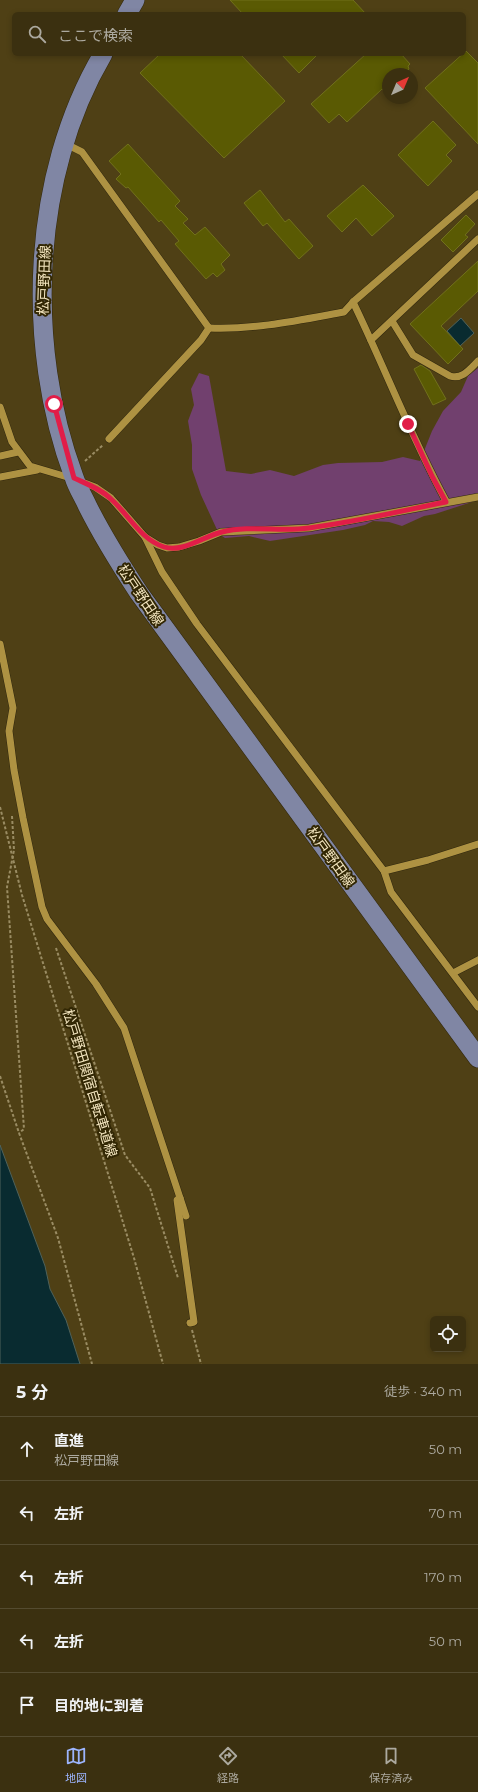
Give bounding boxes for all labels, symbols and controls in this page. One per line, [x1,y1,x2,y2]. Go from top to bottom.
search box [12,12,466,56]
icon: search [26,23,48,45]
text: ここで検索 [58,26,133,45]
north arrow [382,68,418,104]
street label: 松戸野田線 [34,245,54,315]
route start [45,395,63,413]
route end [399,415,417,433]
street label: 松戸野田線 [114,561,168,629]
street label: 松戸野田線 [303,823,359,891]
street label: 松戸野田関宿自転車道線 [59,1007,121,1159]
map controls [430,1316,466,1352]
button: locate [430,1316,466,1352]
text: 5 分 [16,1382,48,1402]
text: 徒歩 · 340 m [384,1383,462,1399]
text: 直進 [54,1431,84,1450]
icon: ahead [16,1438,38,1460]
text: 50 m [429,1441,462,1457]
text: 松戸野田線 [54,1452,119,1468]
icon: left [16,1502,38,1524]
text: 左折 [54,1504,84,1523]
text: 70 m [429,1505,462,1521]
icon: left [16,1566,38,1588]
text: 左折 [54,1568,84,1587]
text: 170 m [424,1569,462,1585]
icon: left [16,1630,38,1652]
text: 左折 [54,1632,84,1651]
text: 50 m [429,1633,462,1649]
icon: arrive [16,1694,38,1716]
text: 目的地に到着 [54,1696,144,1715]
tab: 地図 [65,1745,87,1785]
tab: 経路 [217,1745,239,1785]
tab: 保存済み [369,1745,413,1785]

